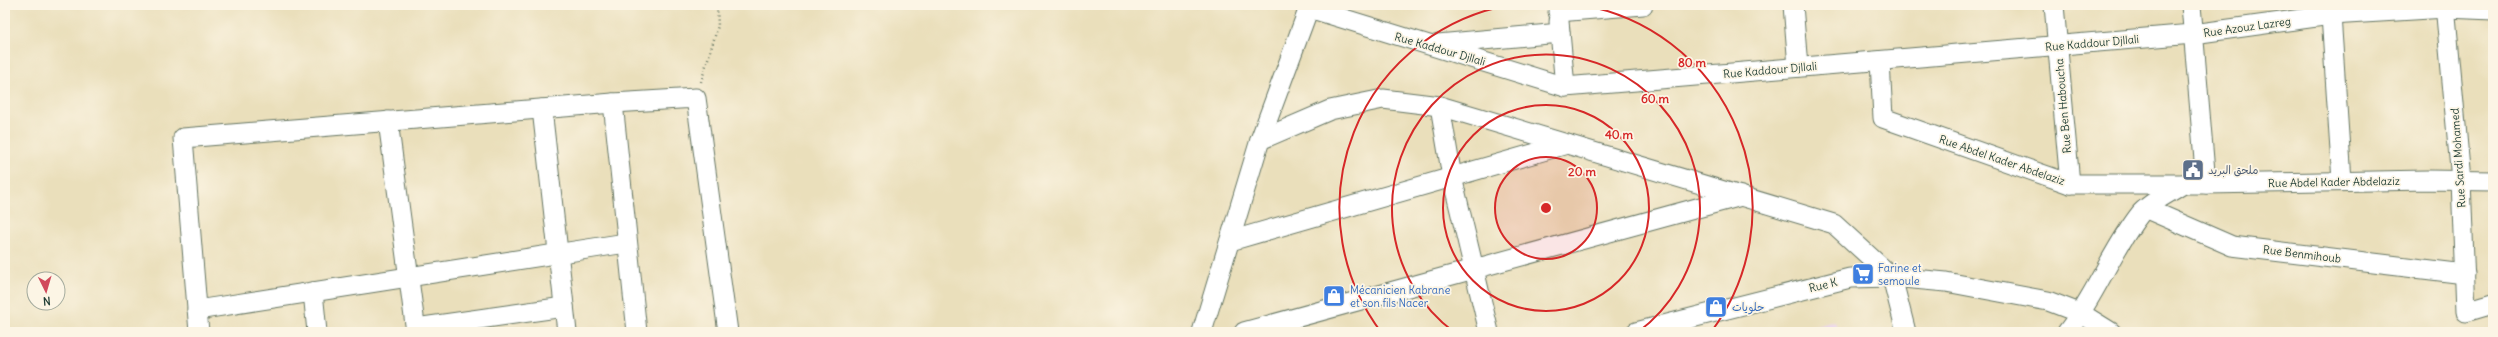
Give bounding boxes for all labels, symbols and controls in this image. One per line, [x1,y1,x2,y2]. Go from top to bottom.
street label: Rue Azouz Lazreg [2202,14,2292,40]
street label: Rue Kaddour Djllali [1393,29,1487,69]
street label: Rue Kaddour Djllali [2045,32,2139,54]
text: 80 m [1678,55,1707,70]
street label: Rue Ben Haboucha [2052,58,2074,154]
street label: Rue Kaddour Djllali [1723,59,1817,81]
text: 60 m [1641,91,1670,106]
street label: Rue Sardi Mohamed [2447,107,2468,208]
text: 40 m [1605,127,1634,142]
street label: Rue Abdel Kader Abdelaziz [1937,132,2067,188]
public building icon: ملحق البريد [2180,157,2206,183]
place label: ملحق البريد [2208,163,2258,178]
text: 20 m [1568,164,1596,179]
street label: Rue Abdel Kader Abdelaziz [2268,174,2400,190]
centre of rings [1539,201,1553,215]
street label: Rue Benmihoub [2262,242,2342,266]
supermarket icon: Farine et semoule [1850,261,1876,287]
place label: Farine et semoule [1878,261,1922,288]
north arrow [26,271,66,311]
street label: Rue K [1807,275,1839,295]
shop icon: Mécanicien Kabrane et son fils Nacer [1321,283,1347,309]
place label: Mécanicien Kabrane et son fils Nacer [1350,283,1450,310]
text: N [42,294,51,308]
shop icon: حلويات [1703,294,1729,320]
place label: حلويات [1732,300,1765,315]

